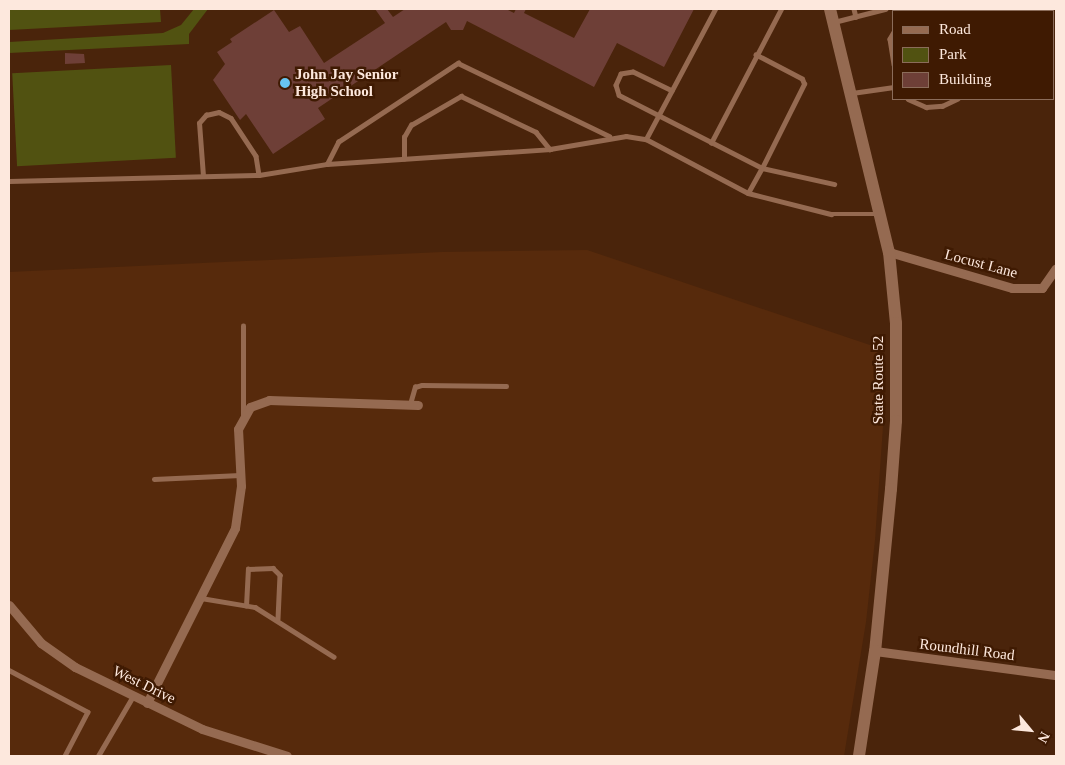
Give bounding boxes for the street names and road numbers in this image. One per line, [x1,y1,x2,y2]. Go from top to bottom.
street label: Locust Lane [943,246,1019,282]
street label: State Route 52 [870,336,888,424]
street label: Roundhill Road [919,635,1015,665]
street label: West Drive [110,662,178,708]

